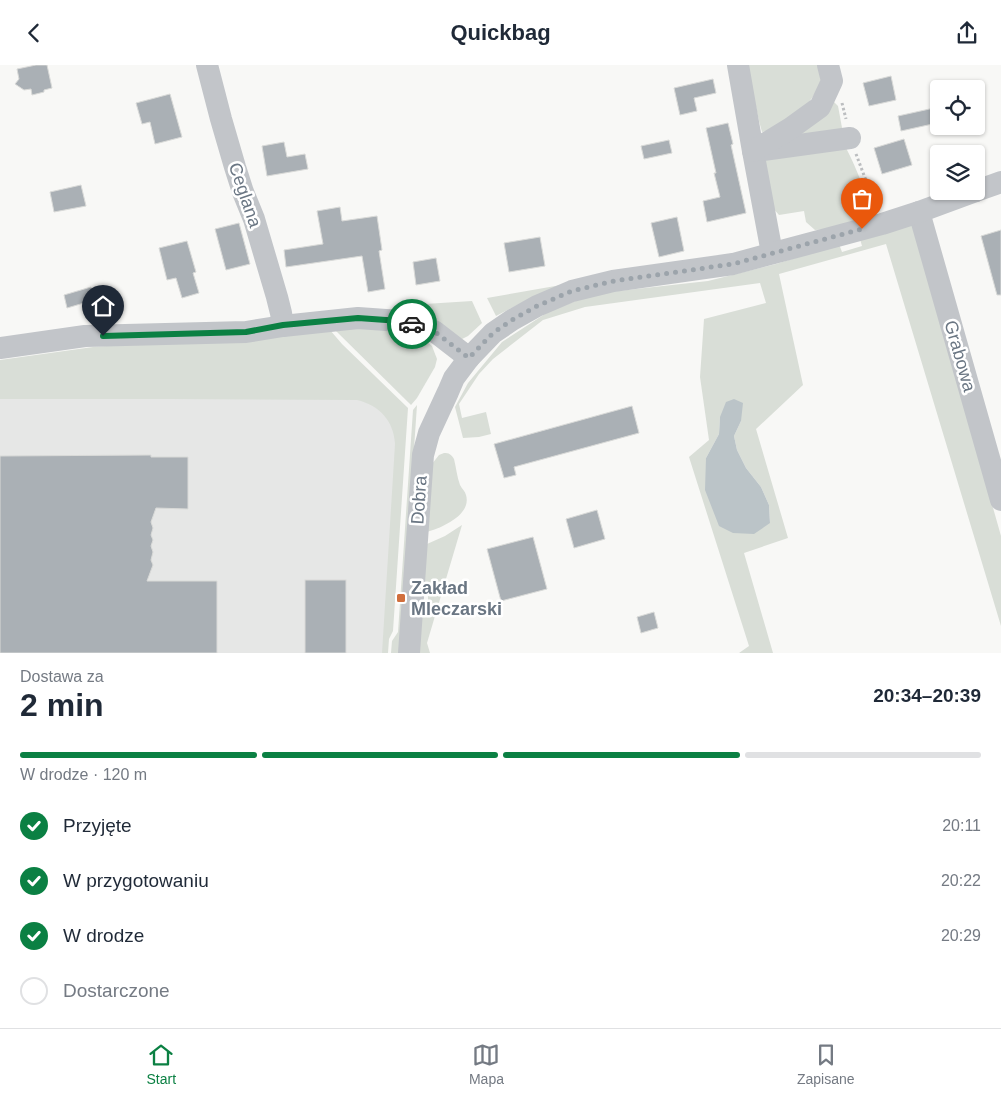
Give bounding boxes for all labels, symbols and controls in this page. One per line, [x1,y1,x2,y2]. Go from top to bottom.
icon: back [20,19,48,47]
icon: share [953,19,981,47]
text: Quickbag [450,20,551,45]
map controls [930,80,985,200]
button: locate [930,80,985,135]
button: layers [930,145,985,200]
street label: Ceglana [225,160,266,231]
pin [841,178,883,229]
icon: bag [848,185,876,213]
pin [82,285,124,336]
icon: home [89,292,117,320]
courier [387,299,437,349]
icon: car [398,310,426,338]
street label: Grabowa [940,318,980,395]
street label: Dobra [407,474,431,525]
place label: Zakład Mleczarski [411,578,502,619]
marker: Zakład Mleczarski [395,592,407,604]
text: Dostawa za [20,668,104,685]
text: 20:34–20:39 [873,685,981,706]
text: 2 min [20,687,104,723]
text: W drodze · 120 m [20,766,147,783]
icon: check [20,812,48,840]
text: Przyjęte [63,815,132,836]
text: 20:11 [942,817,981,834]
icon: check [20,867,48,895]
text: W przygotowaniu [63,870,209,891]
text: 20:22 [941,872,981,889]
icon: check [20,922,48,950]
text: W drodze [63,925,144,946]
text: 20:29 [941,927,981,944]
text: Dostarczone [63,980,170,1001]
tab: Start [146,1041,176,1087]
tab: Mapa [469,1041,504,1087]
tab: Zapisane [797,1041,855,1087]

